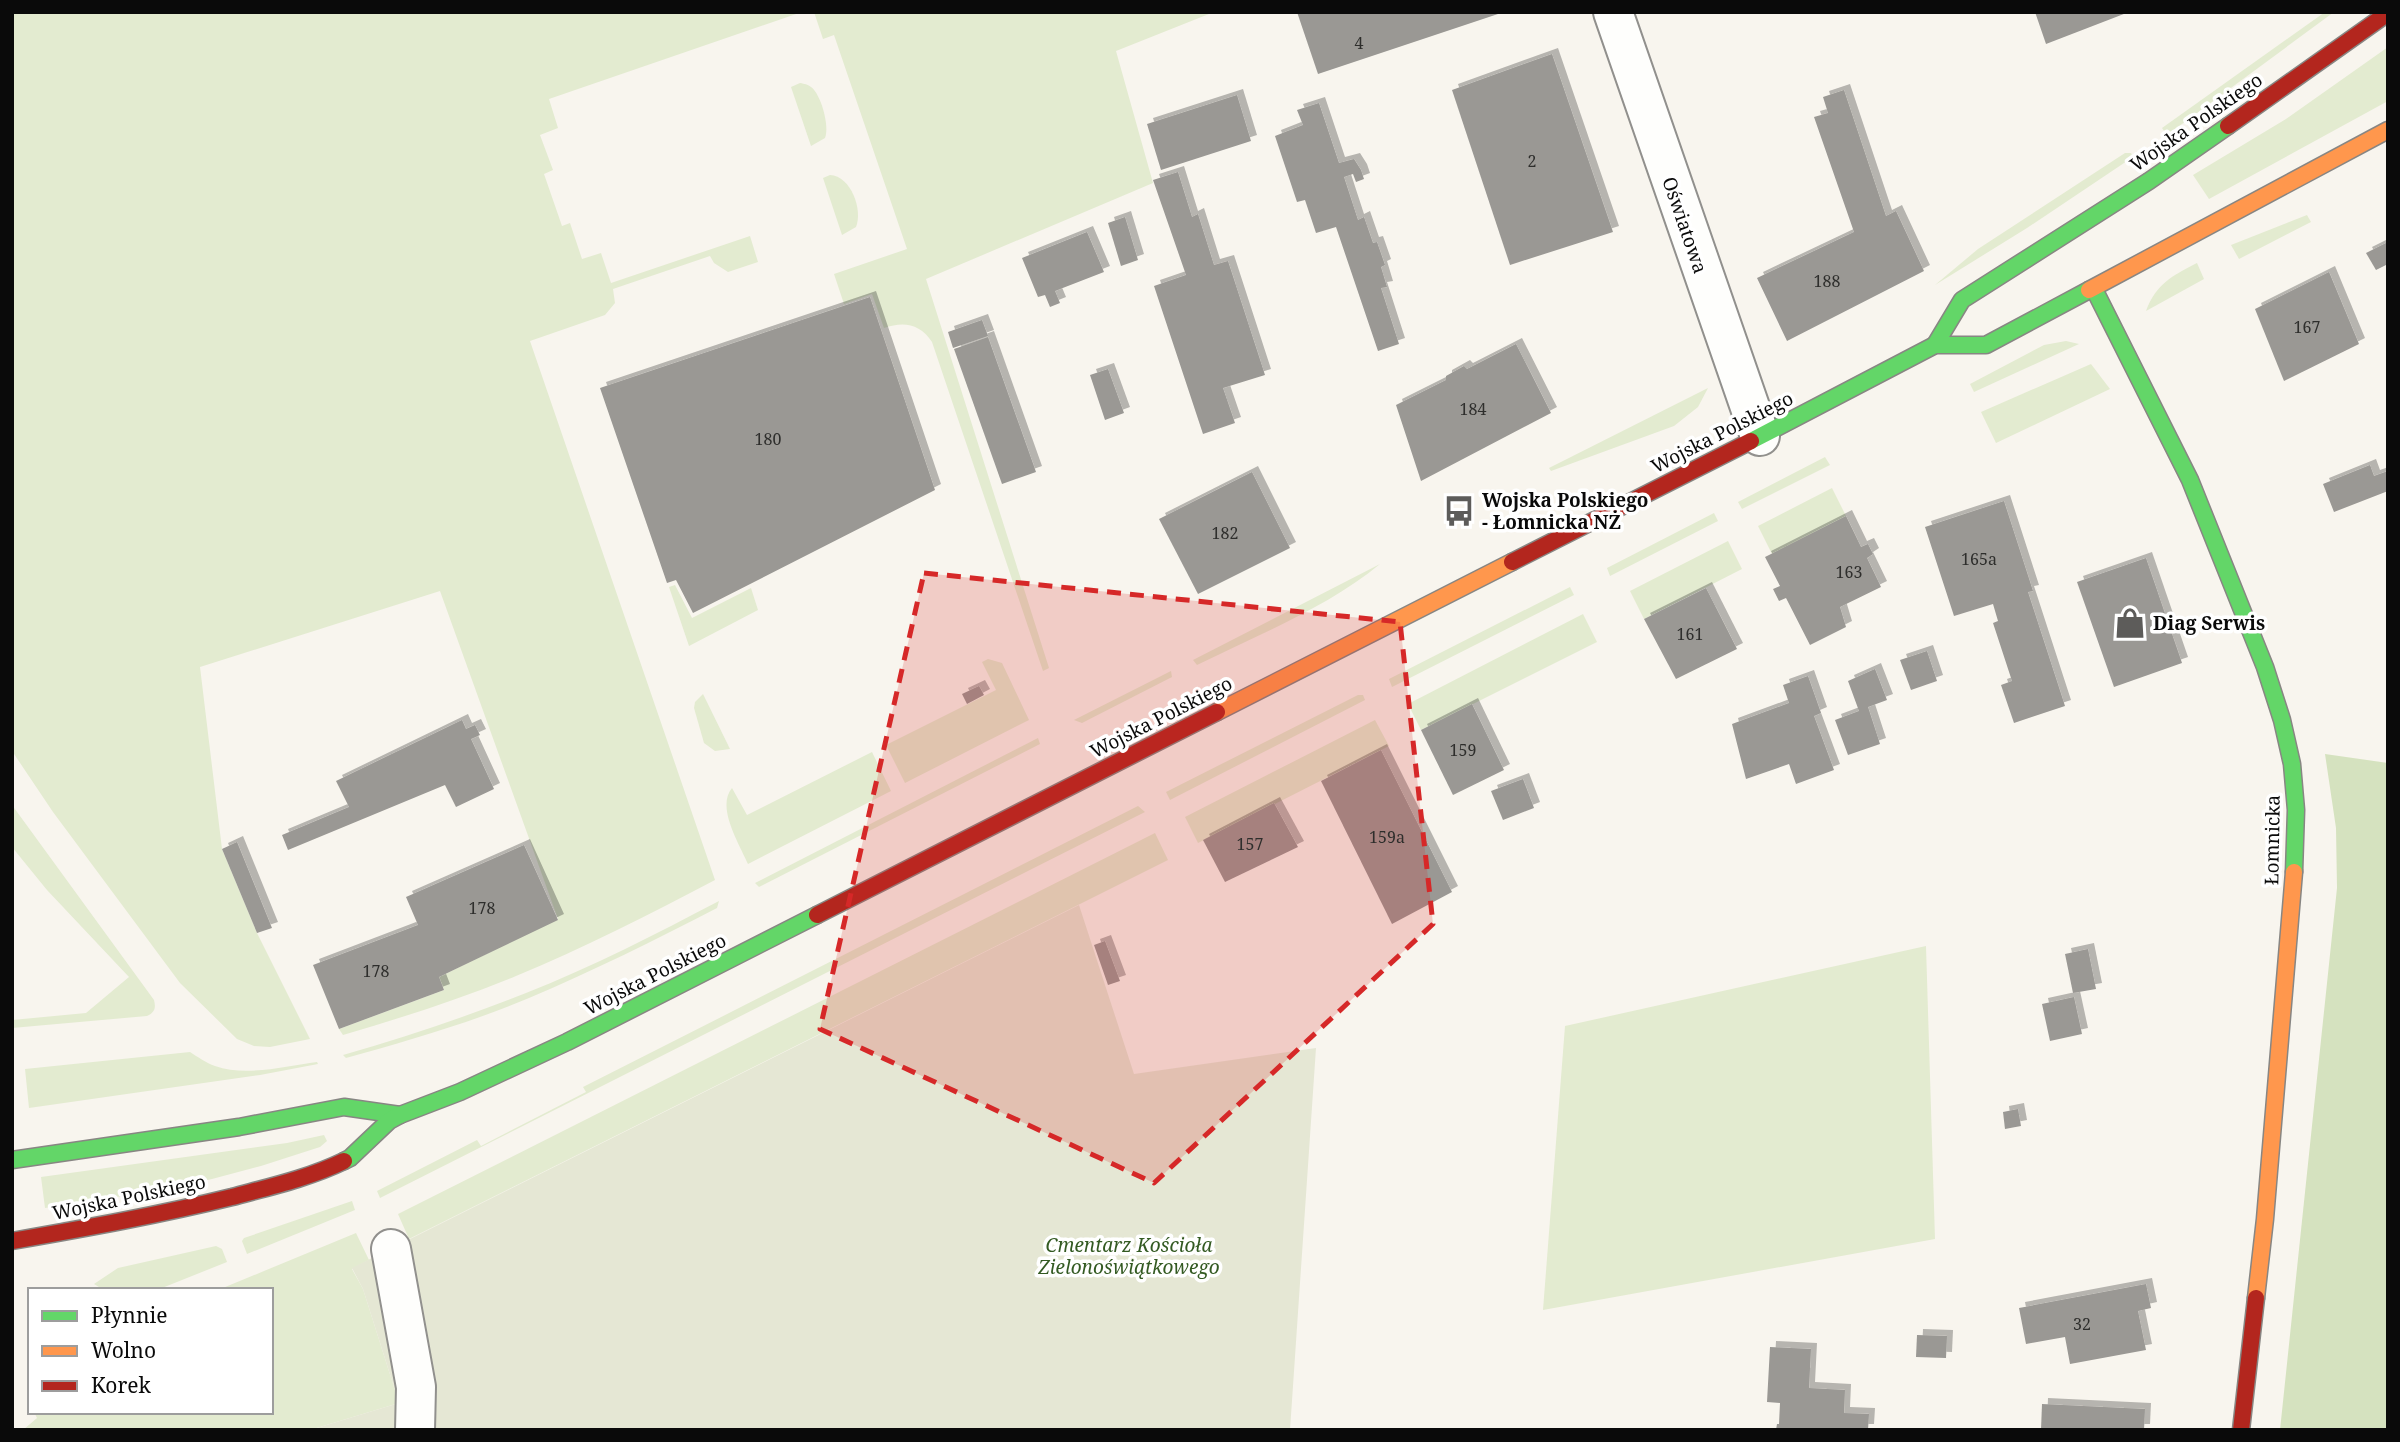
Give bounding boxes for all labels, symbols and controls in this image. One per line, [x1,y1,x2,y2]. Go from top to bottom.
house number: 4 [1355,32,1364,54]
street label: Wojska Polskiego [2125,67,2267,177]
house number: 2 [1528,150,1536,172]
street label: Oświatowa [1656,173,1714,277]
house number: 188 [1814,270,1840,292]
house number: 167 [2294,316,2320,338]
street label: Wojska Polskiego [1647,385,1797,479]
house number: 184 [1460,398,1486,420]
house number: 180 [755,428,781,450]
place label: Wojska Polskiego - Łomnicka NŻ [1482,487,1649,535]
bus stop icon: Wojska Polskiego - Łomnicka NŻ [1442,494,1476,528]
house number: 182 [1212,522,1238,544]
house number: 165a [1961,548,1997,570]
house number: 163 [1836,561,1862,583]
shop icon: Diag Serwis [2113,606,2147,640]
place label: Diag Serwis [2153,610,2265,636]
house number: 161 [1677,623,1703,645]
street label: Wojska Polskiego [1086,670,1236,764]
house number: 159 [1450,739,1476,761]
street label: Łomnicka [2258,795,2286,885]
house number: 159a [1369,826,1405,848]
house number: 157 [1237,833,1263,855]
house number: 178 [469,897,495,919]
street label: Wojska Polskiego [580,927,730,1021]
house number: 178 [363,960,389,982]
street label: Wojska Polskiego [50,1168,208,1226]
park label: Cmentarz Kościoła Zielonoświątkowego [1037,1232,1220,1280]
legend [28,1288,273,1414]
text: Płynnie [91,1301,167,1329]
house number: 32 [2073,1313,2091,1335]
text: Wolno [91,1336,156,1364]
text: Korek [91,1371,152,1399]

